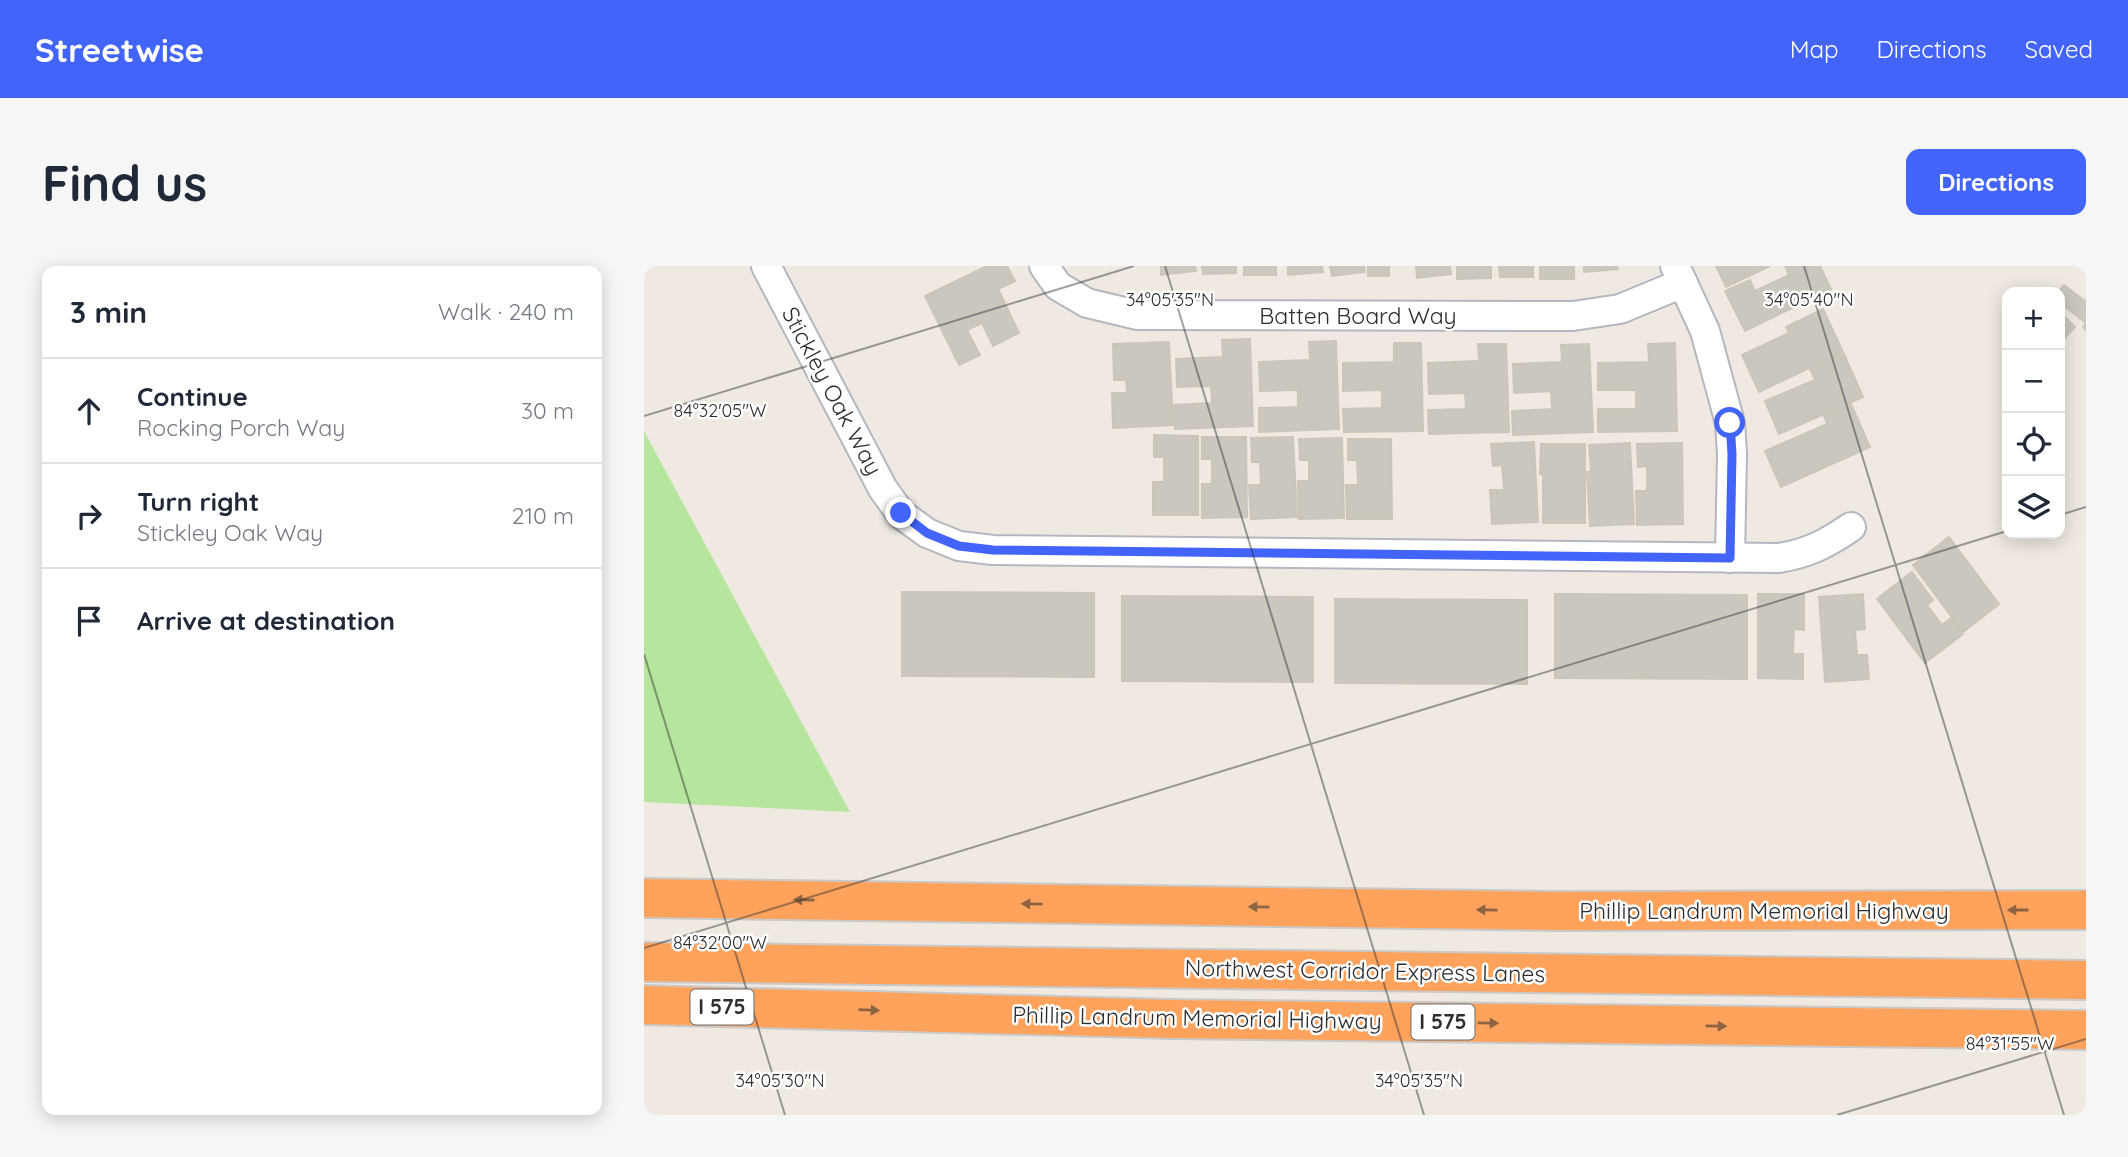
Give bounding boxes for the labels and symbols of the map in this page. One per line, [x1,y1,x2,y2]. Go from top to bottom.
text: 34°05'35"N [1126,288,1214,311]
text: 34°05'40"N [1764,288,1854,311]
street label: Batten Board Way [1259,301,1457,330]
street label: Stickley Oak Way [776,302,889,480]
text: 84°32'05"W [674,399,766,422]
route start [1714,407,1745,438]
route end [885,497,916,528]
one-way arrow [793,895,815,906]
street label: Phillip Landrum Memorial Highway [1579,896,1949,925]
one-way arrow [1020,898,1042,910]
one-way arrow [1248,901,1270,913]
one-way arrow [1475,904,1497,916]
one-way arrow [2007,904,2029,916]
text: 84°32'00"W [673,931,767,954]
street label: Northwest Corridor Express Lanes [1184,953,1546,988]
road number: I 575 [690,990,754,1024]
street label: Phillip Landrum Memorial Highway [1012,1000,1382,1035]
one-way arrow [858,1004,880,1016]
road number: I 575 [1412,1004,1474,1040]
one-way arrow [1478,1017,1500,1029]
one-way arrow [1705,1020,1727,1032]
text: 84°31'55"W [1966,1032,2054,1055]
text: 34°05'30"N [735,1069,825,1092]
text: 34°05'35"N [1375,1069,1463,1092]

